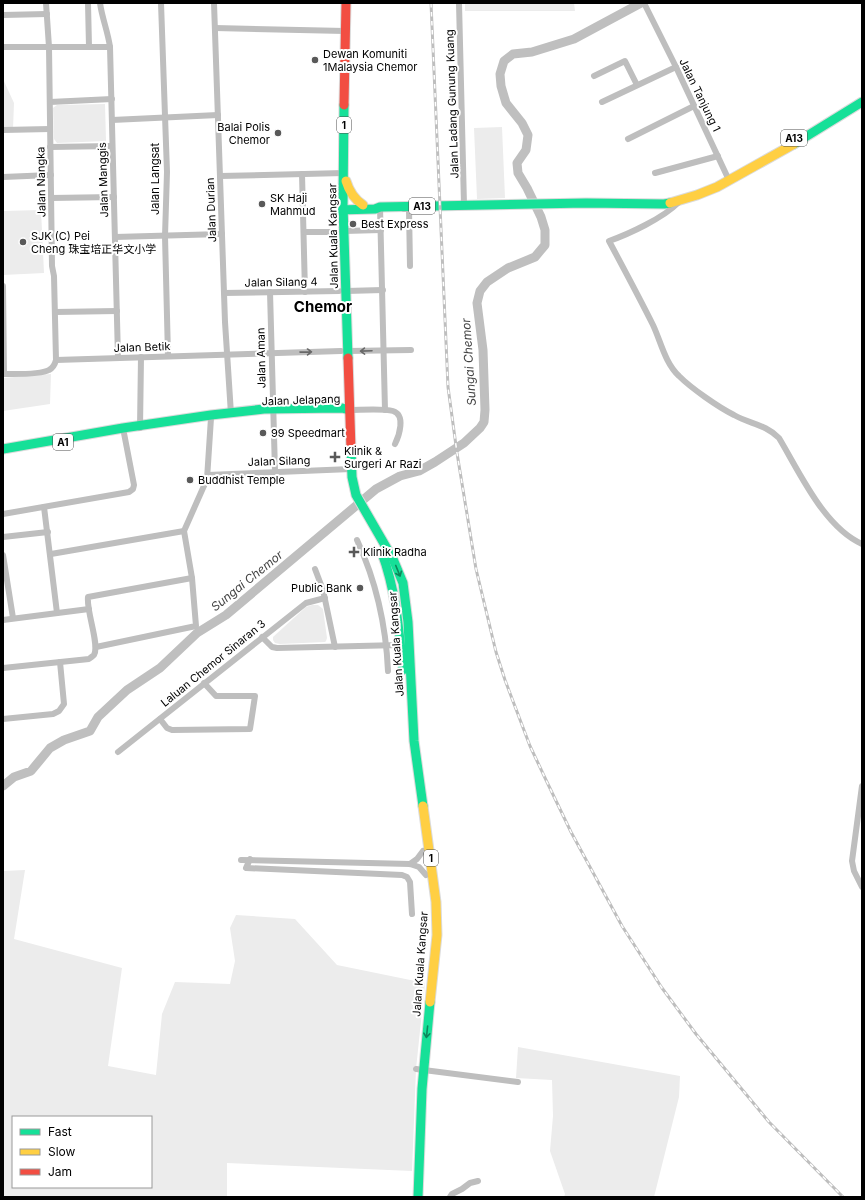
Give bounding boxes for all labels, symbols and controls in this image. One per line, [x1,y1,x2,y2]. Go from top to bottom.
street label: Jalan Ladang Gunung Kuang [442,29,462,179]
place label: Dewan Komuniti 1Malaysia Chemor [323,47,418,74]
marker: Dewan Komuniti 1Malaysia Chemor [310,55,320,65]
street label: Jalan Tanjung 1 [676,56,724,134]
road number: 1 [337,117,351,133]
place label: Balai Polis Chemor [217,120,270,147]
marker: Balai Polis Chemor [273,128,283,138]
road number: A13 [781,130,807,146]
street label: Jalan Manggis [95,142,111,218]
street label: Jalan Langsat [148,143,162,215]
street label: Jalan Nangka [33,146,49,218]
street label: Jalan Durian [203,177,219,243]
street label: Jalan Kuala Kangsar [325,183,341,289]
place label: SK Haji Mahmud [270,191,316,218]
road number: A13 [409,198,435,214]
marker: SK Haji Mahmud [257,199,267,209]
place label: Best Express [361,217,429,231]
marker: Best Express [348,219,358,229]
place label: SJK (C) Pei Cheng 珠宝培正华文小学 [31,229,156,256]
marker: SJK (C) Pei Cheng 珠宝培正华文小学 [18,237,28,247]
street label: Jalan Silang 4 [244,274,318,290]
district label: Chemor [294,297,352,316]
water label: Sungai Chemor [458,317,479,406]
street label: Jalan Aman [253,327,269,389]
street label: Jalan Betik [113,339,171,355]
one-way arrow [360,347,373,355]
one-way arrow [299,348,312,356]
street label: Jalan Jelapang [261,392,341,408]
place label: 99 Speedmart [271,426,345,440]
marker: 99 Speedmart [258,428,268,438]
road number: A1 [53,434,73,450]
place label: Klinik & Surgeri Ar Razi [344,444,422,471]
marker: Klinik & Surgeri Ar Razi [329,451,341,463]
street label: Jalan Silang [247,453,311,469]
place label: Buddhist Temple [198,473,285,487]
marker: Buddhist Temple [185,475,195,485]
place label: Klinik Radha [363,545,427,559]
marker: Klinik Radha [348,546,360,558]
water label: Sungai Chemor [208,547,286,614]
one-way arrow [395,565,403,577]
place label: Public Bank [291,581,352,595]
marker: Public Bank [355,583,365,593]
street label: Jalan Kuala Kangsar [385,591,407,697]
street label: Laluan Chemor Sinaran 3 [158,616,268,710]
road number: 1 [424,850,438,866]
street label: Jalan Kuala Kangsar [409,911,431,1017]
one-way arrow [423,1025,430,1038]
legend [12,1116,152,1188]
text: Fast [48,1124,72,1139]
text: Slow [48,1144,76,1159]
text: Jam [48,1164,72,1179]

